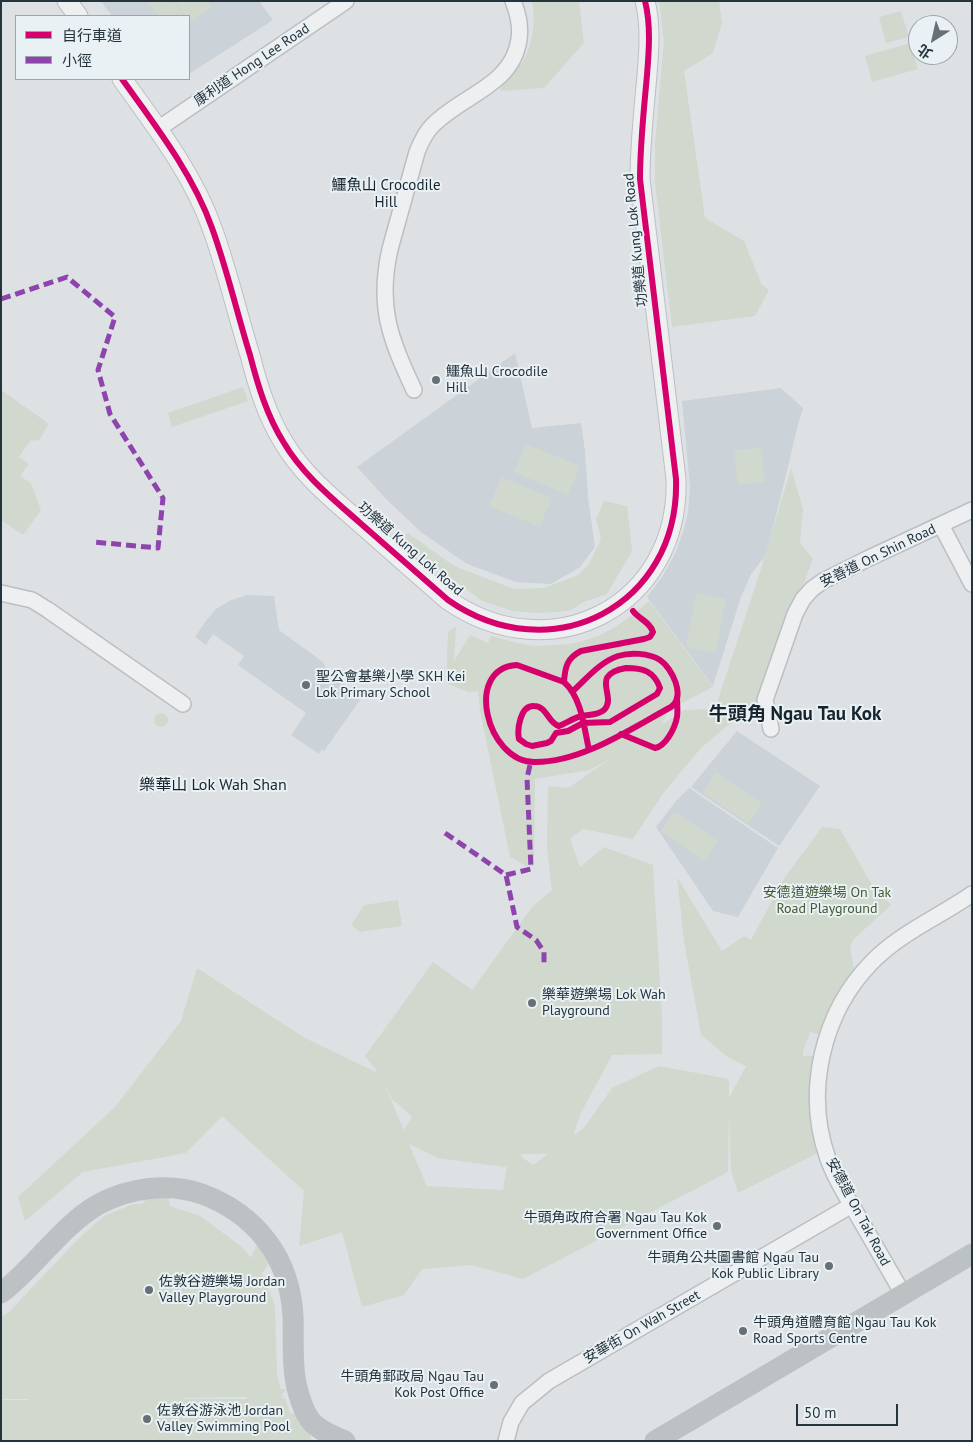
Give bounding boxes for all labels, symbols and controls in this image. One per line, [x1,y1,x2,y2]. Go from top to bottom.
legend [15,15,190,80]
north arrow [908,15,958,65]
street label: 康利道 Hong Lee Road [191,20,313,110]
text: 自行車道 [62,26,122,45]
text: 北 [914,40,936,63]
text: 小徑 [62,51,92,70]
street label: 功樂道 Kung Lok Road [621,172,651,308]
district label: 鱷魚山 Crocodile Hill [331,177,441,212]
place label: 鱷魚山 Crocodile Hill [446,364,548,397]
marker: 鱷魚山 Crocodile Hill [430,374,442,386]
street label: 功樂道 Kung Lok Road [354,499,466,599]
street label: 安善道 On Shin Road [817,521,939,591]
place label: 聖公會基樂小學 SKH Kei Lok Primary School [316,669,466,702]
marker: 聖公會基樂小學 SKH Kei Lok Primary School [300,679,312,691]
district label: 牛頭角 Ngau Tau Kok [709,704,881,726]
district label: 樂華山 Lok Wah Shan [139,775,287,795]
park label: 安德道遊樂場 On Tak Road Playground [763,885,891,918]
place label: 樂華遊樂場 Lok Wah Playground [542,987,666,1020]
marker: 樂華遊樂場 Lok Wah Playground [526,997,538,1009]
street label: 安德道 On Tak Road [822,1155,894,1269]
place label: 牛頭角政府合署 Ngau Tau Kok Government Office [523,1210,707,1242]
marker: 牛頭角政府合署 Ngau Tau Kok Government Office [711,1220,723,1232]
place label: 牛頭角公共圖書館 Ngau Tau Kok Public Library [647,1250,819,1282]
marker: 牛頭角公共圖書館 Ngau Tau Kok Public Library [823,1260,835,1272]
place label: 佐敦谷遊樂場 Jordan Valley Playground [159,1274,285,1306]
marker: 佐敦谷遊樂場 Jordan Valley Playground [143,1284,155,1296]
street label: 安華街 On Wah Street [581,1287,703,1367]
place label: 牛頭角道體育館 Ngau Tau Kok Road Sports Centre [753,1315,937,1348]
marker: 牛頭角道體育館 Ngau Tau Kok Road Sports Centre [737,1325,749,1337]
place label: 牛頭角郵政局 Ngau Tau Kok Post Office [340,1369,484,1401]
marker: 牛頭角郵政局 Ngau Tau Kok Post Office [488,1379,500,1391]
scale bar [798,1394,900,1426]
place label: 佐敦谷游泳池 Jordan Valley Swimming Pool [157,1403,290,1435]
text: 50 m [804,1403,837,1422]
marker: 佐敦谷游泳池 Jordan Valley Swimming Pool [141,1413,153,1425]

